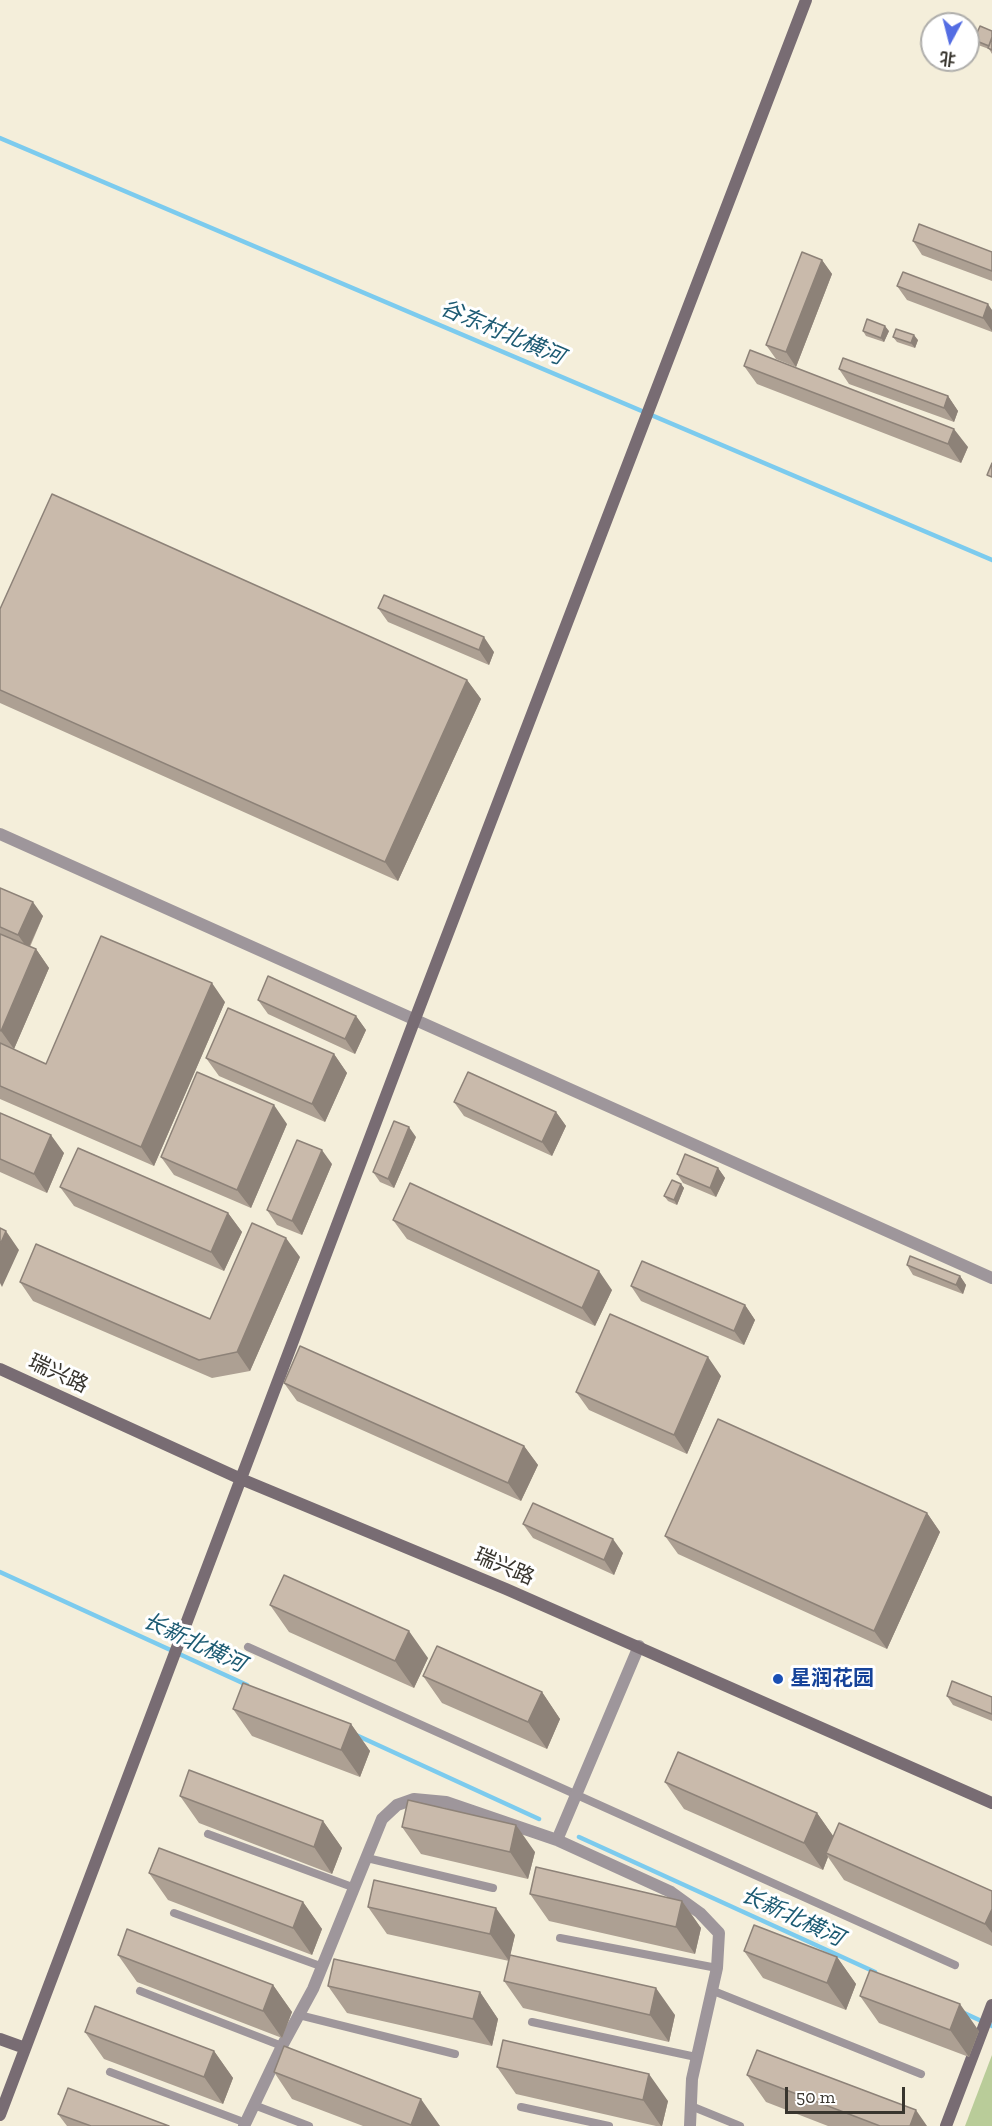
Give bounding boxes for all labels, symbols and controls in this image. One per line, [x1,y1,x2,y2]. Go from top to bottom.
north arrow [920,12,980,72]
text: 北 [939,48,957,69]
water label: 谷东村北横河 [436,295,568,371]
street label: 瑞兴路 [24,1349,92,1399]
street label: 瑞兴路 [470,1543,538,1591]
water label: 长新北横河 [139,1608,249,1678]
place label: 星润花园 [790,1666,874,1692]
marker: 星润花园 [771,1672,785,1686]
water label: 长新北横河 [737,1882,847,1952]
scale bar [788,2075,908,2113]
text: 50 m [796,2086,835,2108]

